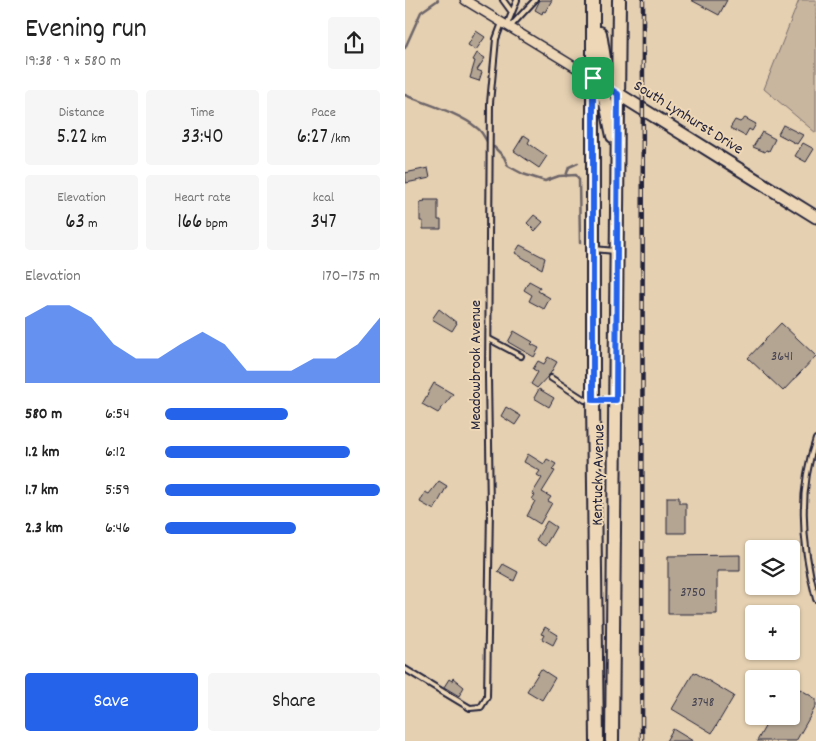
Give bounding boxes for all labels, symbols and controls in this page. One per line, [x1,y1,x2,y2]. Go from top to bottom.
text: Evening run [25,11,147,51]
button: share [328,17,380,69]
text: 19:38 · 9 × 580 m [25,50,121,73]
pin [572,57,614,99]
icon: arrive [579,64,607,92]
street label: South Lynhurst Drive [629,75,747,161]
text: Distance [59,103,104,123]
text: Time [191,103,214,123]
text: Pace [311,103,336,123]
text: 5.22 [56,123,88,153]
text: 33:40 [181,123,224,153]
text: 6:27 [297,123,328,153]
text: km [88,129,107,149]
text: /km [328,129,350,149]
text: Elevation [57,188,106,208]
text: Heart rate [174,188,231,208]
text: kcal [313,188,334,208]
text: 63 [65,208,85,238]
text: 166 [177,208,202,238]
text: 347 [310,208,337,238]
text: m [85,214,98,234]
text: bpm [202,214,228,234]
text: Elevation [25,265,81,288]
text: 170–175 m [322,265,380,288]
street label: Meadowbrook Avenue [465,300,488,430]
house number: 3641 [771,347,793,367]
text: 580 m [25,403,62,426]
text: 6:54 [105,403,130,426]
street label: Kentucky Avenue [587,424,611,526]
text: 1.2 km [25,441,59,464]
text: 6:12 [105,441,126,464]
text: 1.7 km [25,479,59,502]
text: 5:59 [105,479,130,502]
text: 2.3 km [25,517,63,540]
text: 6:46 [105,517,130,540]
map controls [745,540,800,725]
button: layers [745,540,800,595]
house number: 3750 [680,583,706,603]
button: + [745,605,800,660]
button: − [745,670,800,725]
button: Save [25,673,198,731]
button: Share [208,673,380,731]
house number: 3748 [691,693,715,713]

